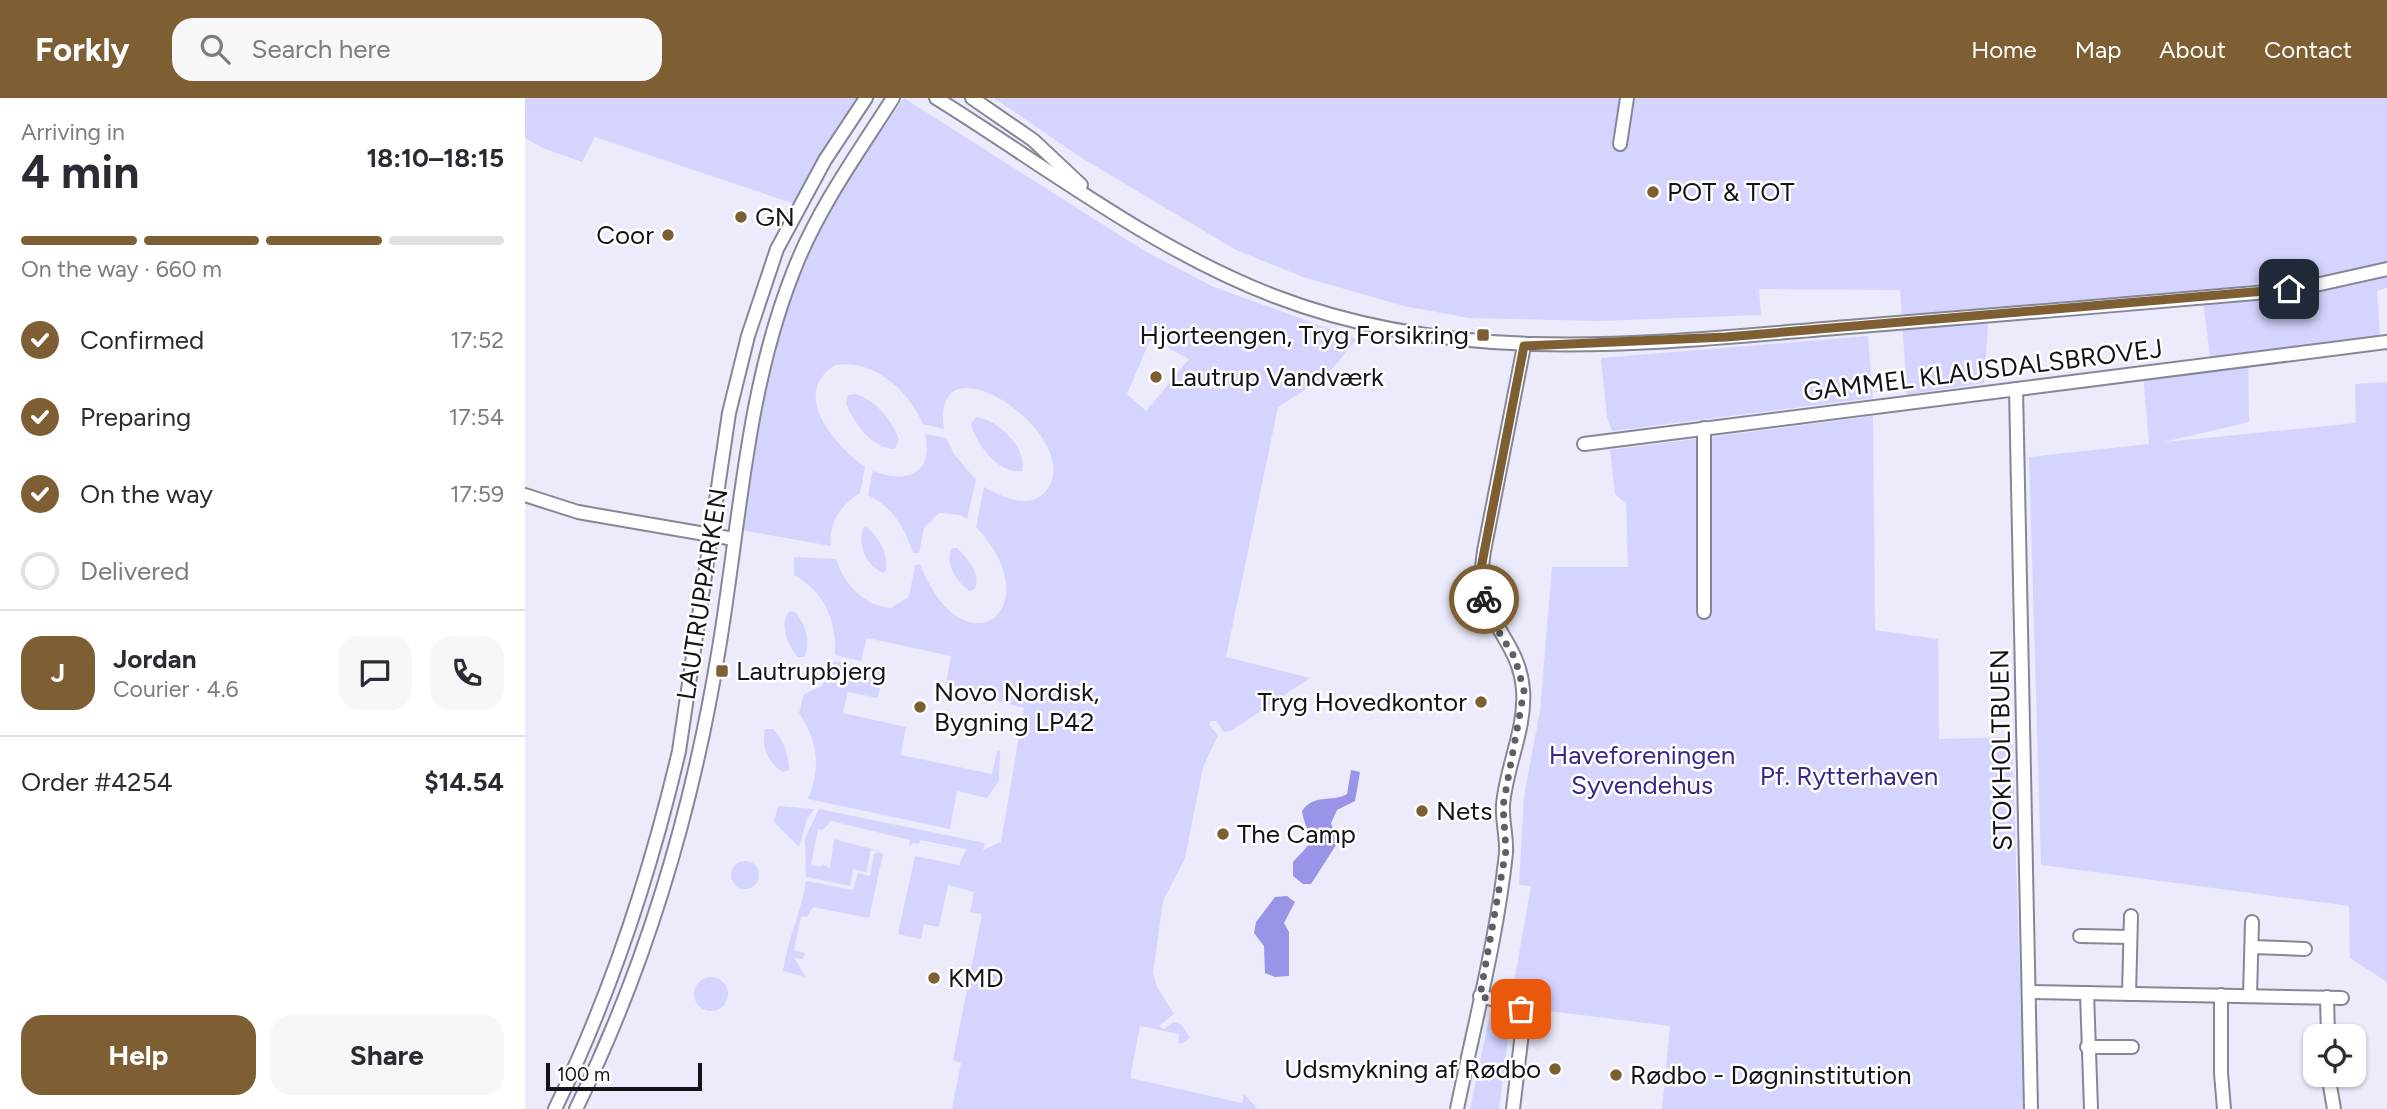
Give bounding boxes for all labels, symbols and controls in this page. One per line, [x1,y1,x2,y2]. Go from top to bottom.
search box [172,18,662,81]
text: Forkly [35,30,130,69]
icon: search [196,30,234,68]
text: Search here [252,33,390,65]
text: Home [1971,35,2037,64]
text: Map [2075,35,2121,64]
text: About [2159,35,2226,64]
text: Contact [2264,35,2352,64]
text: Arriving in [21,118,125,146]
text: 18:10–18:15 [366,142,504,174]
text: 4 min [21,144,139,200]
place label: POT & TOT [1667,176,1795,208]
marker: POT & TOT [1645,184,1661,200]
place label: GN [755,201,795,233]
marker: GN [733,209,749,225]
place label: Coor [596,219,654,251]
marker: Coor [660,227,676,243]
text: On the way · 660 m [21,255,222,283]
pin [2259,259,2319,319]
icon: home [2270,270,2308,308]
place label: Hjorteengen, Tryg Forsikring [1140,319,1469,351]
icon: check [21,321,59,359]
text: Confirmed [80,324,204,356]
text: 17:52 [450,326,504,354]
marker: Hjorteengen, Tryg Forsikring [1475,327,1491,343]
street label: GAMMEL KLAUSDALSBROVEJ [1802,332,2164,408]
place label: Lautrup Vandværk [1170,361,1384,393]
marker: Lautrup Vandværk [1148,369,1164,385]
icon: check [21,398,59,436]
text: Preparing [80,401,191,433]
text: 17:54 [449,403,504,431]
icon: check [21,475,59,513]
text: On the way [80,478,213,510]
text: 17:59 [450,480,504,508]
street label: LAUTRUPPARKEN [669,486,735,702]
text: Delivered [80,555,189,587]
courier [1449,564,1519,634]
icon: bike [1465,580,1503,618]
button: chat [338,636,412,710]
button: phone [430,636,504,710]
text: Jordan [113,643,196,675]
street label: STOKHOLTBUEN [1983,649,2019,851]
place label: Lautrupbjerg [736,655,886,687]
text: J [51,657,65,689]
marker: Lautrupbjerg [714,663,730,679]
text: Courier · 4.6 [113,675,239,703]
place label: Novo Nordisk, Bygning LP42 [934,676,1099,738]
place label: Tryg Hovedkontor [1258,686,1467,718]
marker: Tryg Hovedkontor [1473,694,1489,710]
marker: Novo Nordisk, Bygning LP42 [912,699,928,715]
park label: Haveforeningen Syvendehus [1549,739,1735,801]
park label: Pf. Rytterhaven [1760,760,1938,792]
text: Order #4254 [21,766,173,798]
text: $14.54 [424,766,504,798]
place label: Nets [1436,795,1492,827]
marker: Nets [1414,803,1430,819]
place label: The Camp [1237,818,1356,850]
marker: The Camp [1215,826,1231,842]
place label: KMD [948,962,1004,994]
marker: KMD [926,970,942,986]
pin [1491,979,1551,1039]
icon: bag [1502,990,1540,1028]
button: Help [21,1015,256,1095]
button: Share [270,1015,504,1095]
map controls [2303,1024,2366,1087]
button: locate [2303,1024,2366,1087]
place label: Udsmykning af Rødbo [1284,1053,1541,1085]
place label: Rødbo - Døgninstitution [1630,1059,1912,1091]
scale bar [546,1060,702,1092]
marker: Udsmykning af Rødbo [1547,1061,1563,1077]
text: 100 m [557,1063,610,1086]
marker: Rødbo - Døgninstitution [1608,1067,1624,1083]

